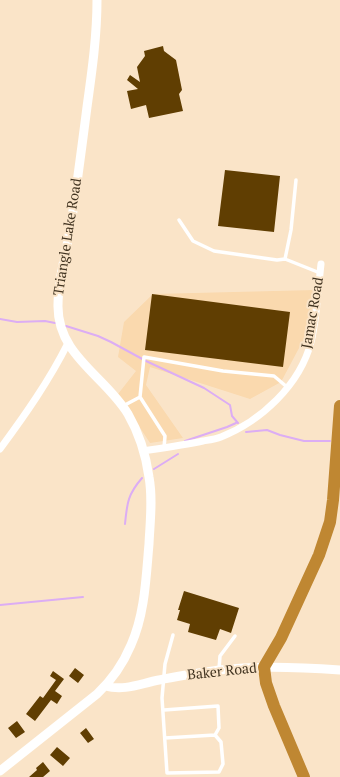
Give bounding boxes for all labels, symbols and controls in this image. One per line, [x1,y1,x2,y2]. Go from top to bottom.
street label: Triangle Lake Road [50,177,86,297]
street label: Jamac Road [298,276,328,350]
street label: Baker Road [186,660,258,684]

